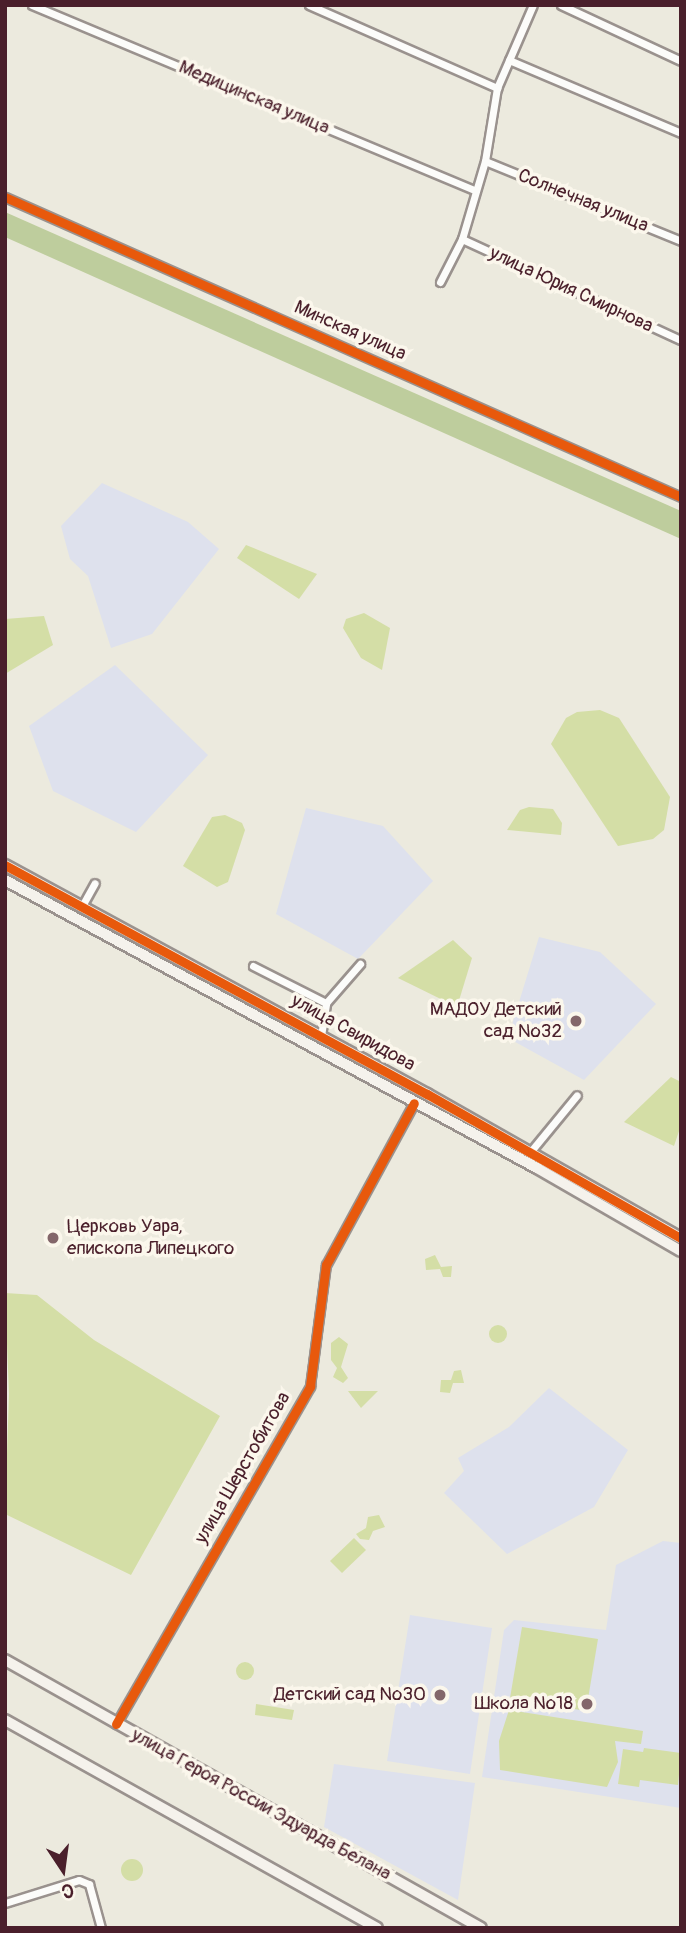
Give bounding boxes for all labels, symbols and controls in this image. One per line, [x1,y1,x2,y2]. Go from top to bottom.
street label: Медицинская улица [175,56,333,140]
street label: Солнечная улица [514,164,652,238]
street label: улица Юрия Смирнова [486,242,656,338]
street label: Минская улица [290,296,410,366]
street label: улица Свиридова [287,990,419,1076]
place label: МАДОУ Детский сад №32 [430,999,562,1043]
marker: МАДОУ Детский сад №32 [568,1013,584,1029]
place label: Церковь Уара, епископа Липецкого [67,1216,234,1260]
marker: Церковь Уара, епископа Липецкого [45,1230,61,1246]
street label: улица Шерстобитова [190,1388,296,1548]
place label: Детский сад №30 [274,1684,426,1706]
marker: Детский сад №30 [432,1687,448,1703]
place label: Школа №18 [474,1693,573,1715]
marker: Школа №18 [579,1696,595,1712]
street label: улица Героя России Эдуарда Белана [127,1724,395,1886]
north arrow [28,1835,98,1905]
text: С [59,1877,76,1903]

